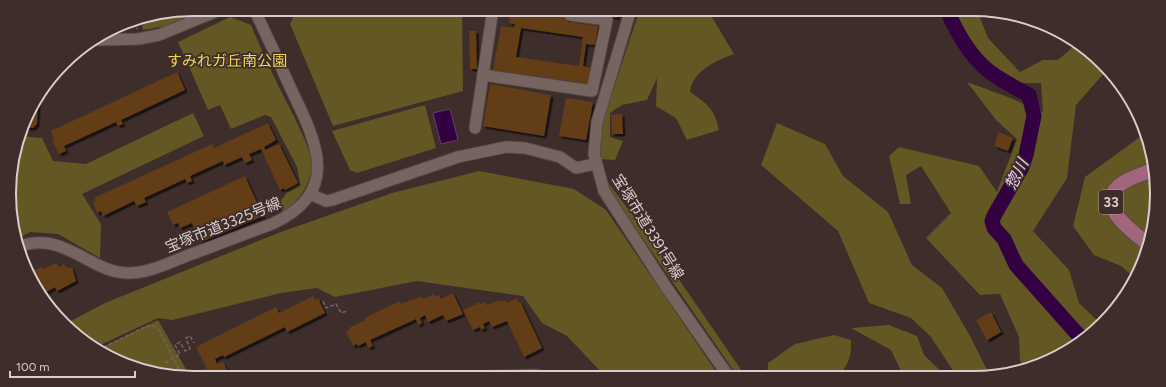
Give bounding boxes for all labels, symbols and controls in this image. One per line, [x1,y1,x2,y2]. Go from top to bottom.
park label: すみれガ丘南公園 [167,52,287,70]
water label: 惣川 [1001,154,1033,193]
street label: 宝塚市道3391号線 [608,171,688,283]
road number: 33 [1099,190,1123,214]
street label: 宝塚市道3325号線 [162,194,284,256]
scale bar [10,353,135,379]
text: 100 m [16,360,50,374]

